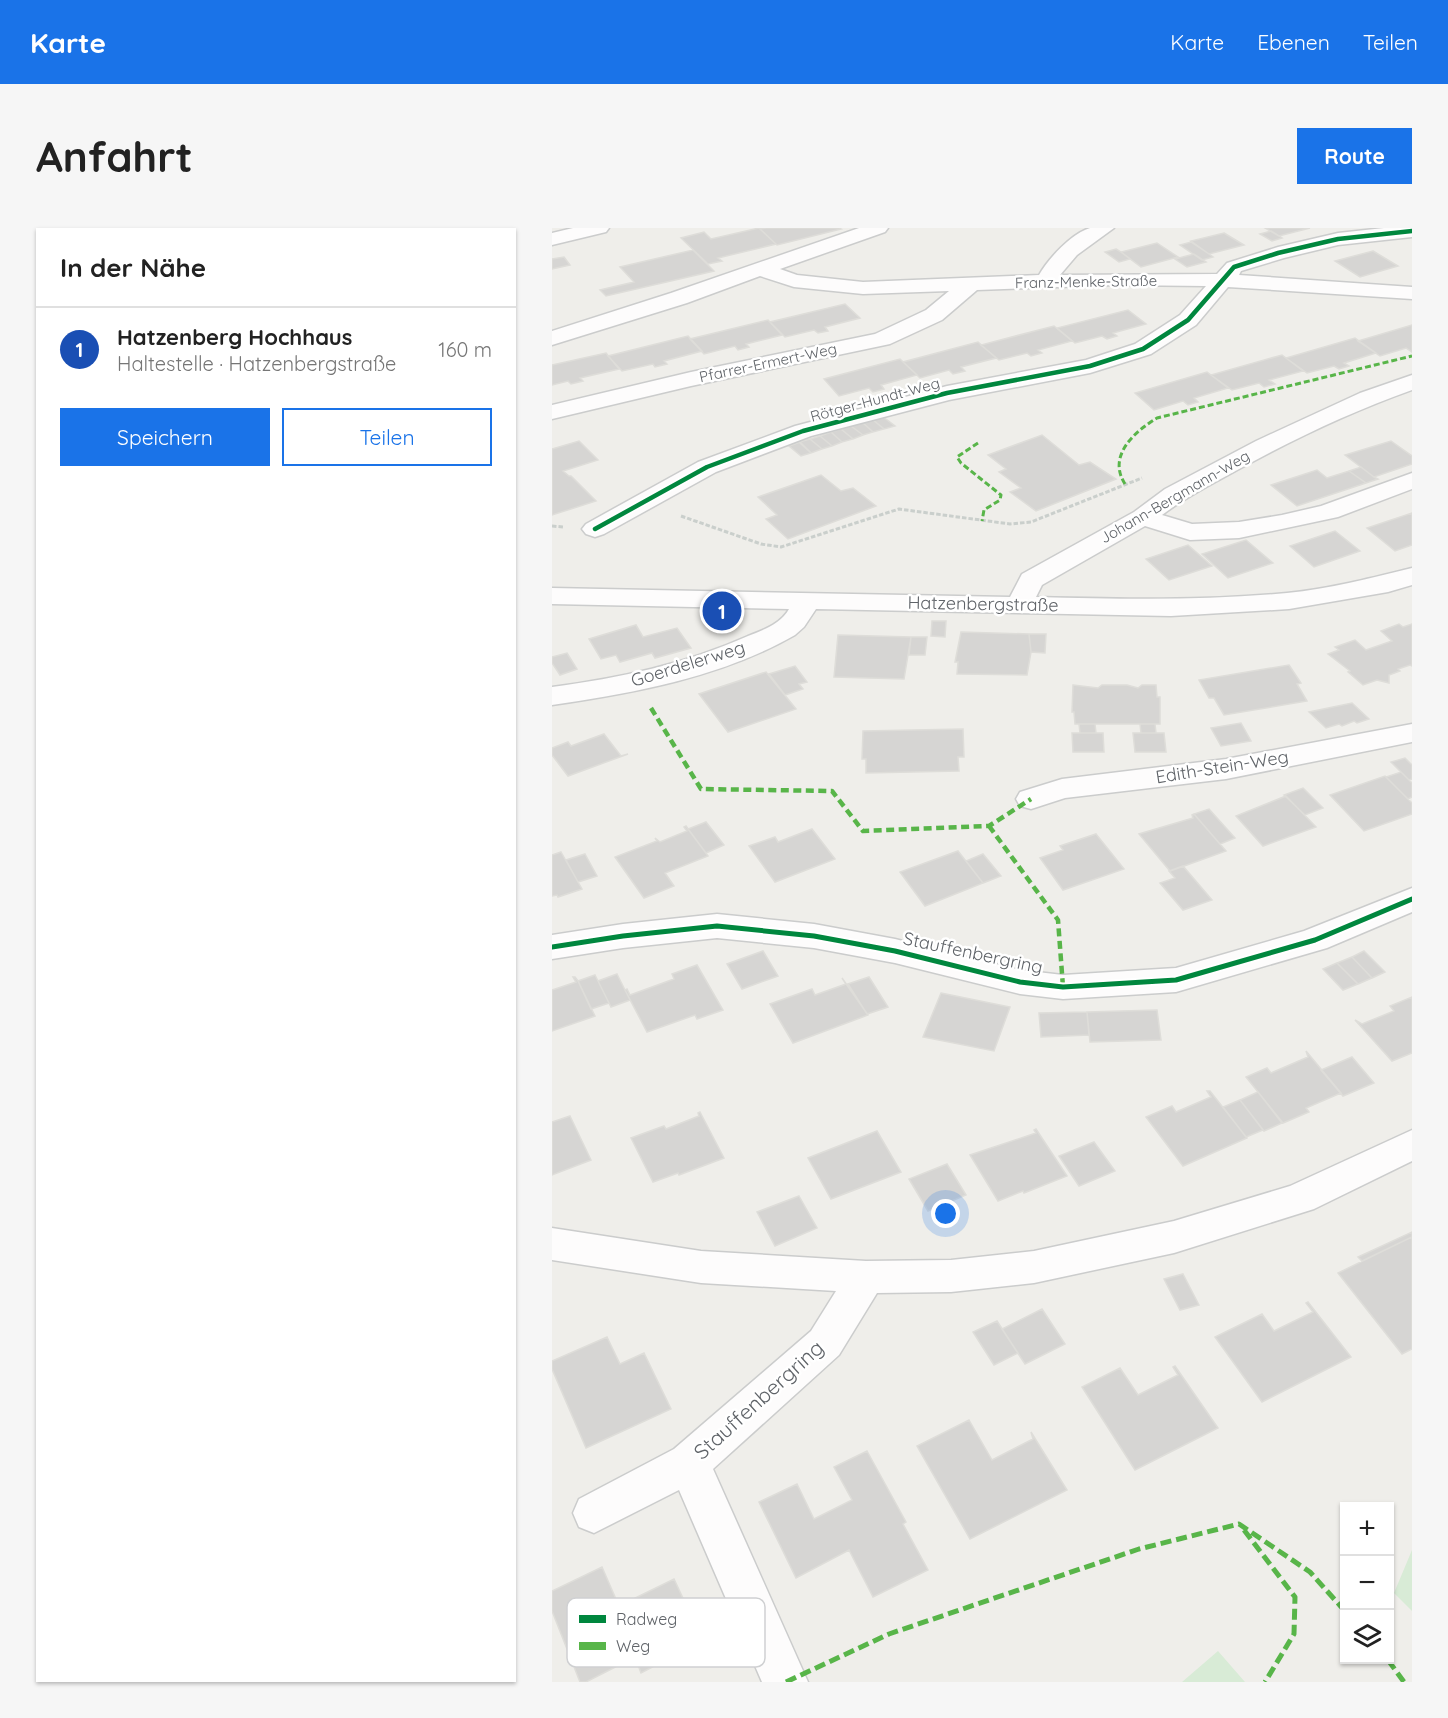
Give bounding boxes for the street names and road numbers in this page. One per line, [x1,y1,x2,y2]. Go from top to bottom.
street label: Franz-Menke-Straße [1015,271,1157,292]
street label: Pfarrer-Ermert-Weg [697,339,838,386]
street label: Rötger-Hundt-Weg [808,373,942,426]
street label: Johann-Bergmann-Weg [1097,446,1253,547]
street label: Hatzenbergstraße [907,591,1059,616]
street label: Goerdelerweg [628,635,748,692]
street label: Edith-Stein-Weg [1154,745,1290,788]
street label: Stauffenbergring [901,926,1045,979]
street label: Stauffenbergring [688,1334,829,1464]

